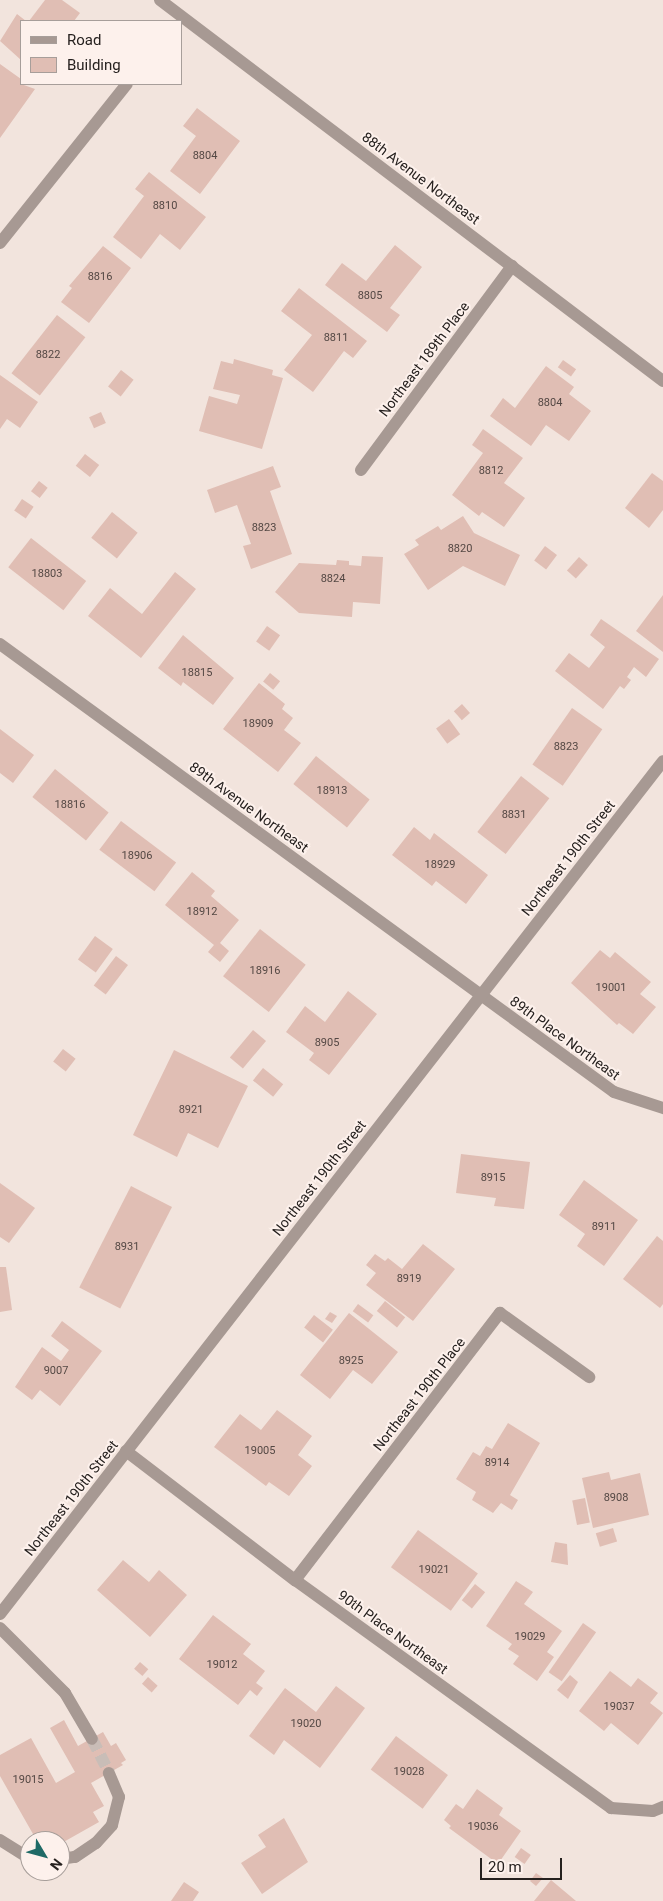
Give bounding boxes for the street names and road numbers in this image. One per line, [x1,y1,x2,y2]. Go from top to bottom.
street label: 88th Avenue Northeast [359,128,483,228]
street label: Northeast 189th Place [375,298,473,420]
street label: 89th Avenue Northeast [186,758,312,856]
street label: Northeast 190th Street [518,797,618,919]
street label: 89th Place Northeast [507,992,623,1084]
street label: Northeast 190th Street [269,1117,369,1239]
street label: Northeast 190th Place [369,1334,469,1454]
street label: Northeast 190th Street [21,1437,121,1559]
street label: 90th Place Northeast [335,1586,451,1678]

